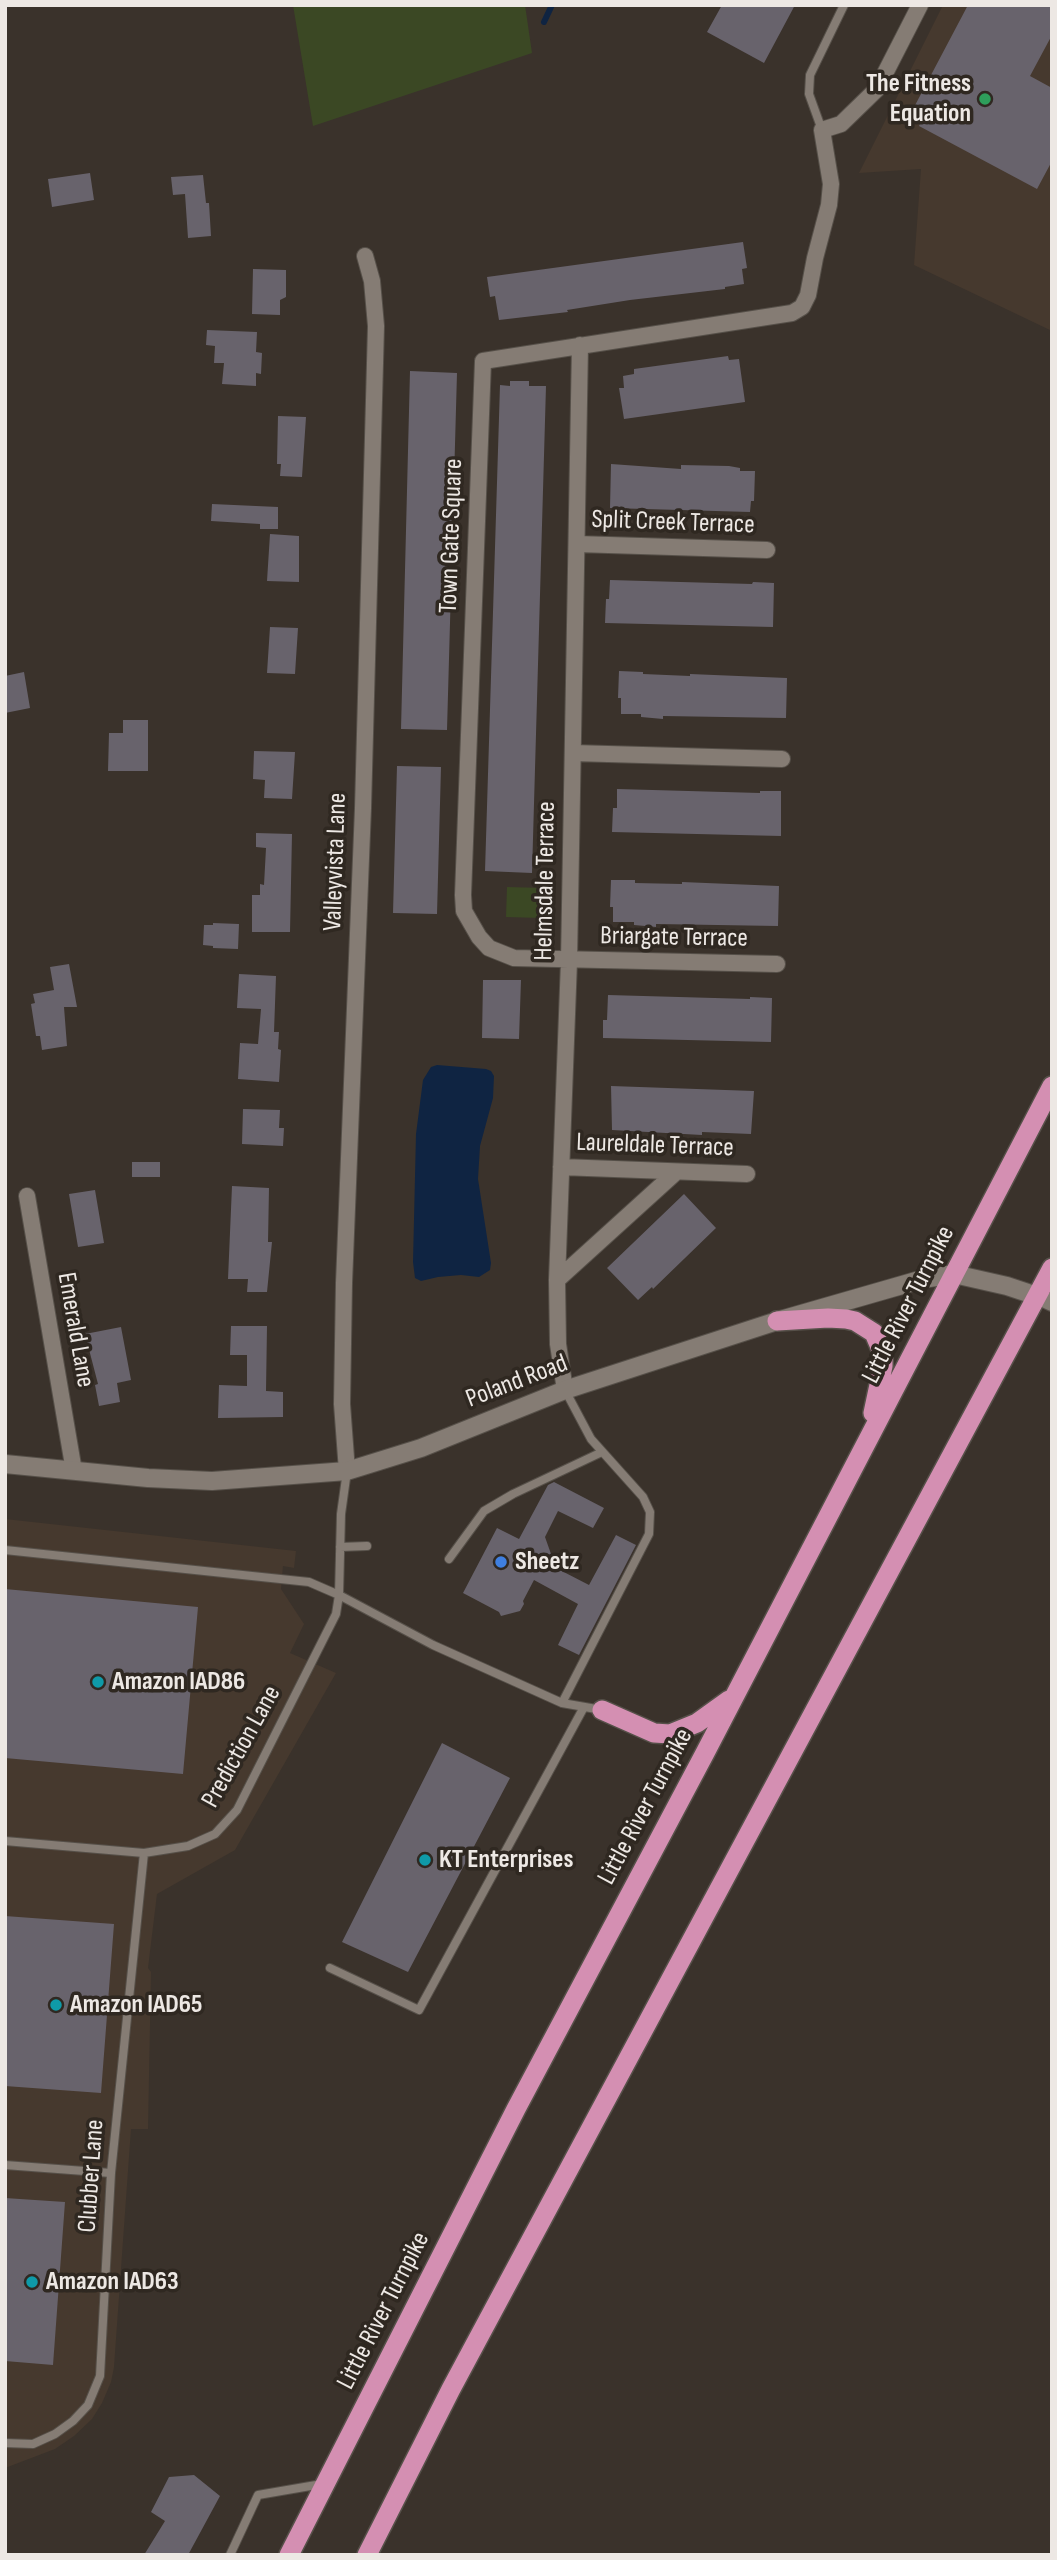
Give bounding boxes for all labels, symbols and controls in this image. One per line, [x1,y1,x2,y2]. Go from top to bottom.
place label: The Fitness Equation [866,68,971,130]
marker: The Fitness Equation [977,91,993,107]
street label: Town Gate Square [434,458,470,614]
street label: Split Creek Terrace [591,505,755,541]
street label: Valleyvista Lane [318,792,354,932]
street label: Helmsdale Terrace [529,801,563,961]
street label: Briargate Terrace [600,921,748,955]
street label: Laureldale Terrace [576,1128,734,1164]
street label: Little River Turnpike [856,1221,962,1389]
street label: Emerald Lane [50,1270,100,1390]
street label: Poland Road [462,1348,572,1416]
place label: Sheetz [515,1546,579,1578]
marker: Sheetz [493,1554,509,1570]
place label: Amazon IAD86 [112,1666,245,1698]
marker: Amazon IAD86 [90,1674,106,1690]
street label: Prediction Lane [196,1681,288,1813]
street label: Little River Turnpike [592,1724,700,1890]
place label: KT Enterprises [439,1844,573,1876]
marker: KT Enterprises [417,1852,433,1868]
place label: Amazon IAD65 [70,1989,202,2021]
marker: Amazon IAD65 [48,1997,64,2013]
street label: Clubber Lane [72,2118,112,2234]
street label: Little River Turnpike [331,2227,437,2395]
place label: Amazon IAD63 [46,2266,179,2298]
marker: Amazon IAD63 [24,2274,40,2290]

